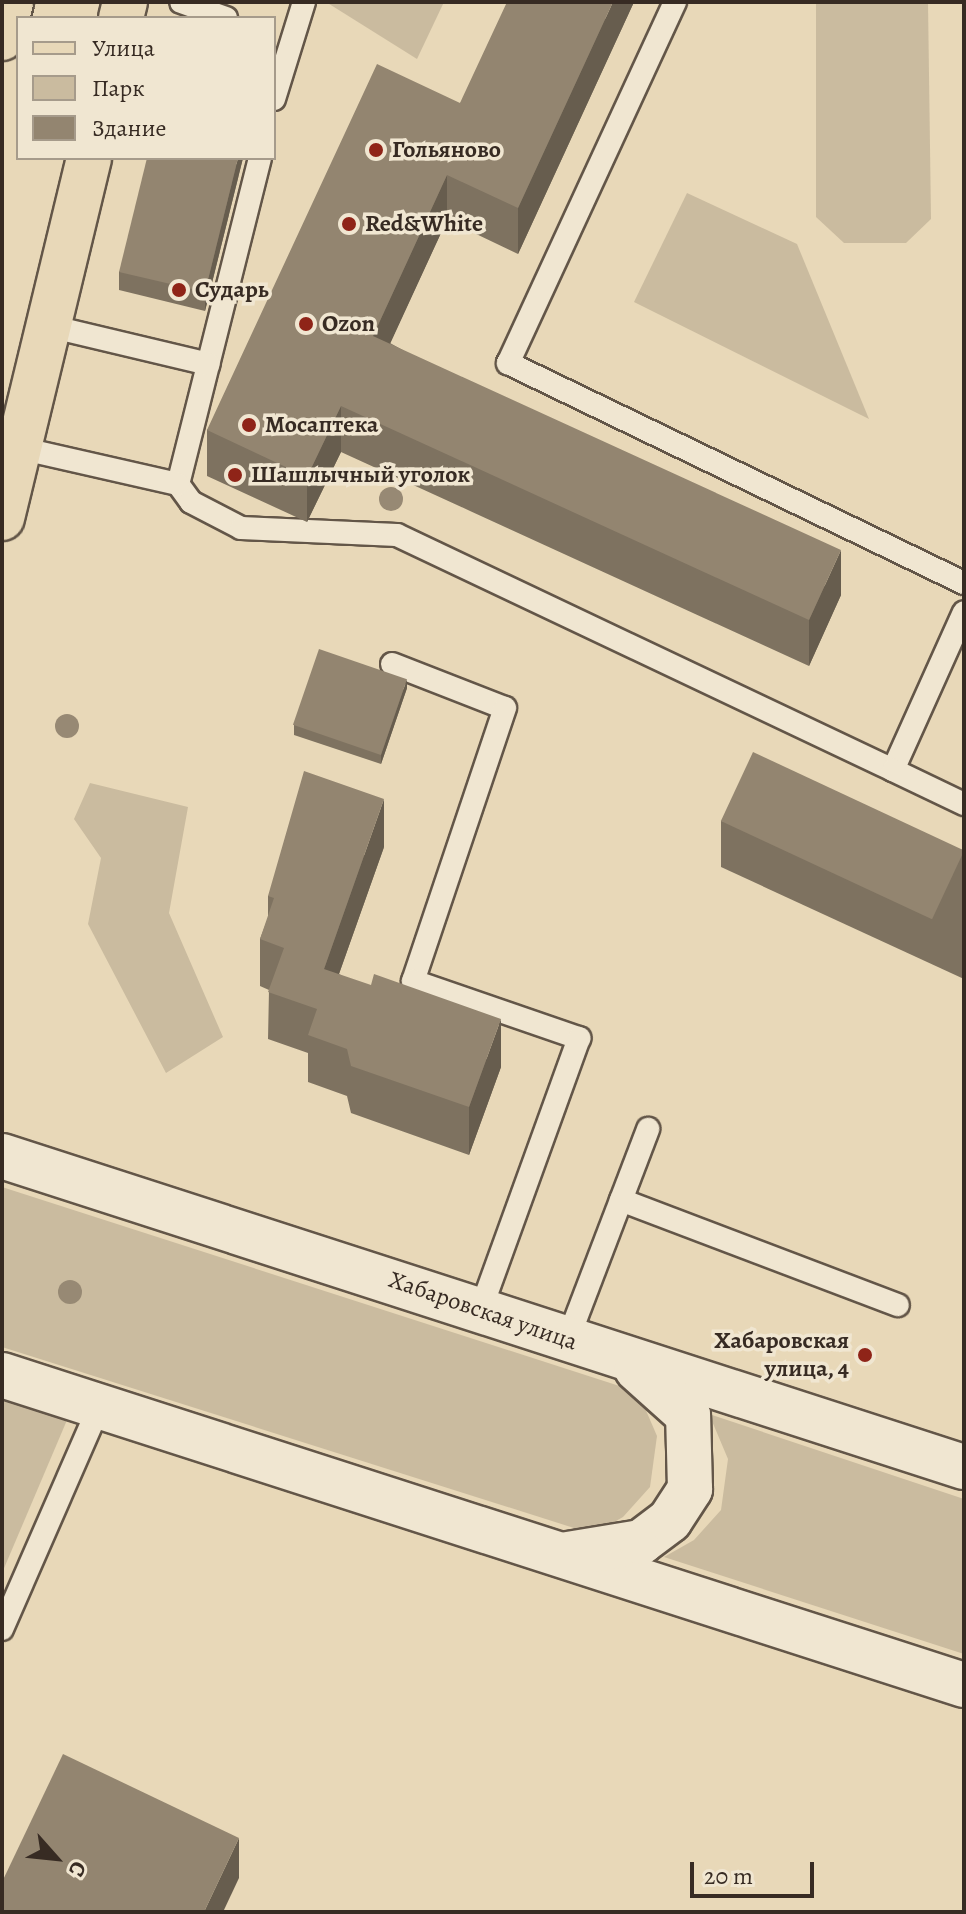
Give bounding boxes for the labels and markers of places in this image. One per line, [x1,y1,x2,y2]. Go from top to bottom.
place label: Гольяново [392,136,501,164]
marker: Гольяново [367,141,385,159]
place label: Red&White [365,210,483,238]
marker: Red&White [340,215,358,233]
place label: Сударь [195,276,269,304]
marker: Сударь [170,281,188,299]
place label: Ozon [322,310,375,338]
marker: Ozon [297,315,315,333]
place label: Мосаптека [265,411,378,439]
marker: Мосаптека [240,416,258,434]
place label: Шашлычный уголок [251,461,470,489]
marker: Шашлычный уголок [226,466,244,484]
place label: Хабаровская улица, 4 [714,1327,849,1383]
marker: Хабаровская улица, 4 [856,1346,874,1364]

